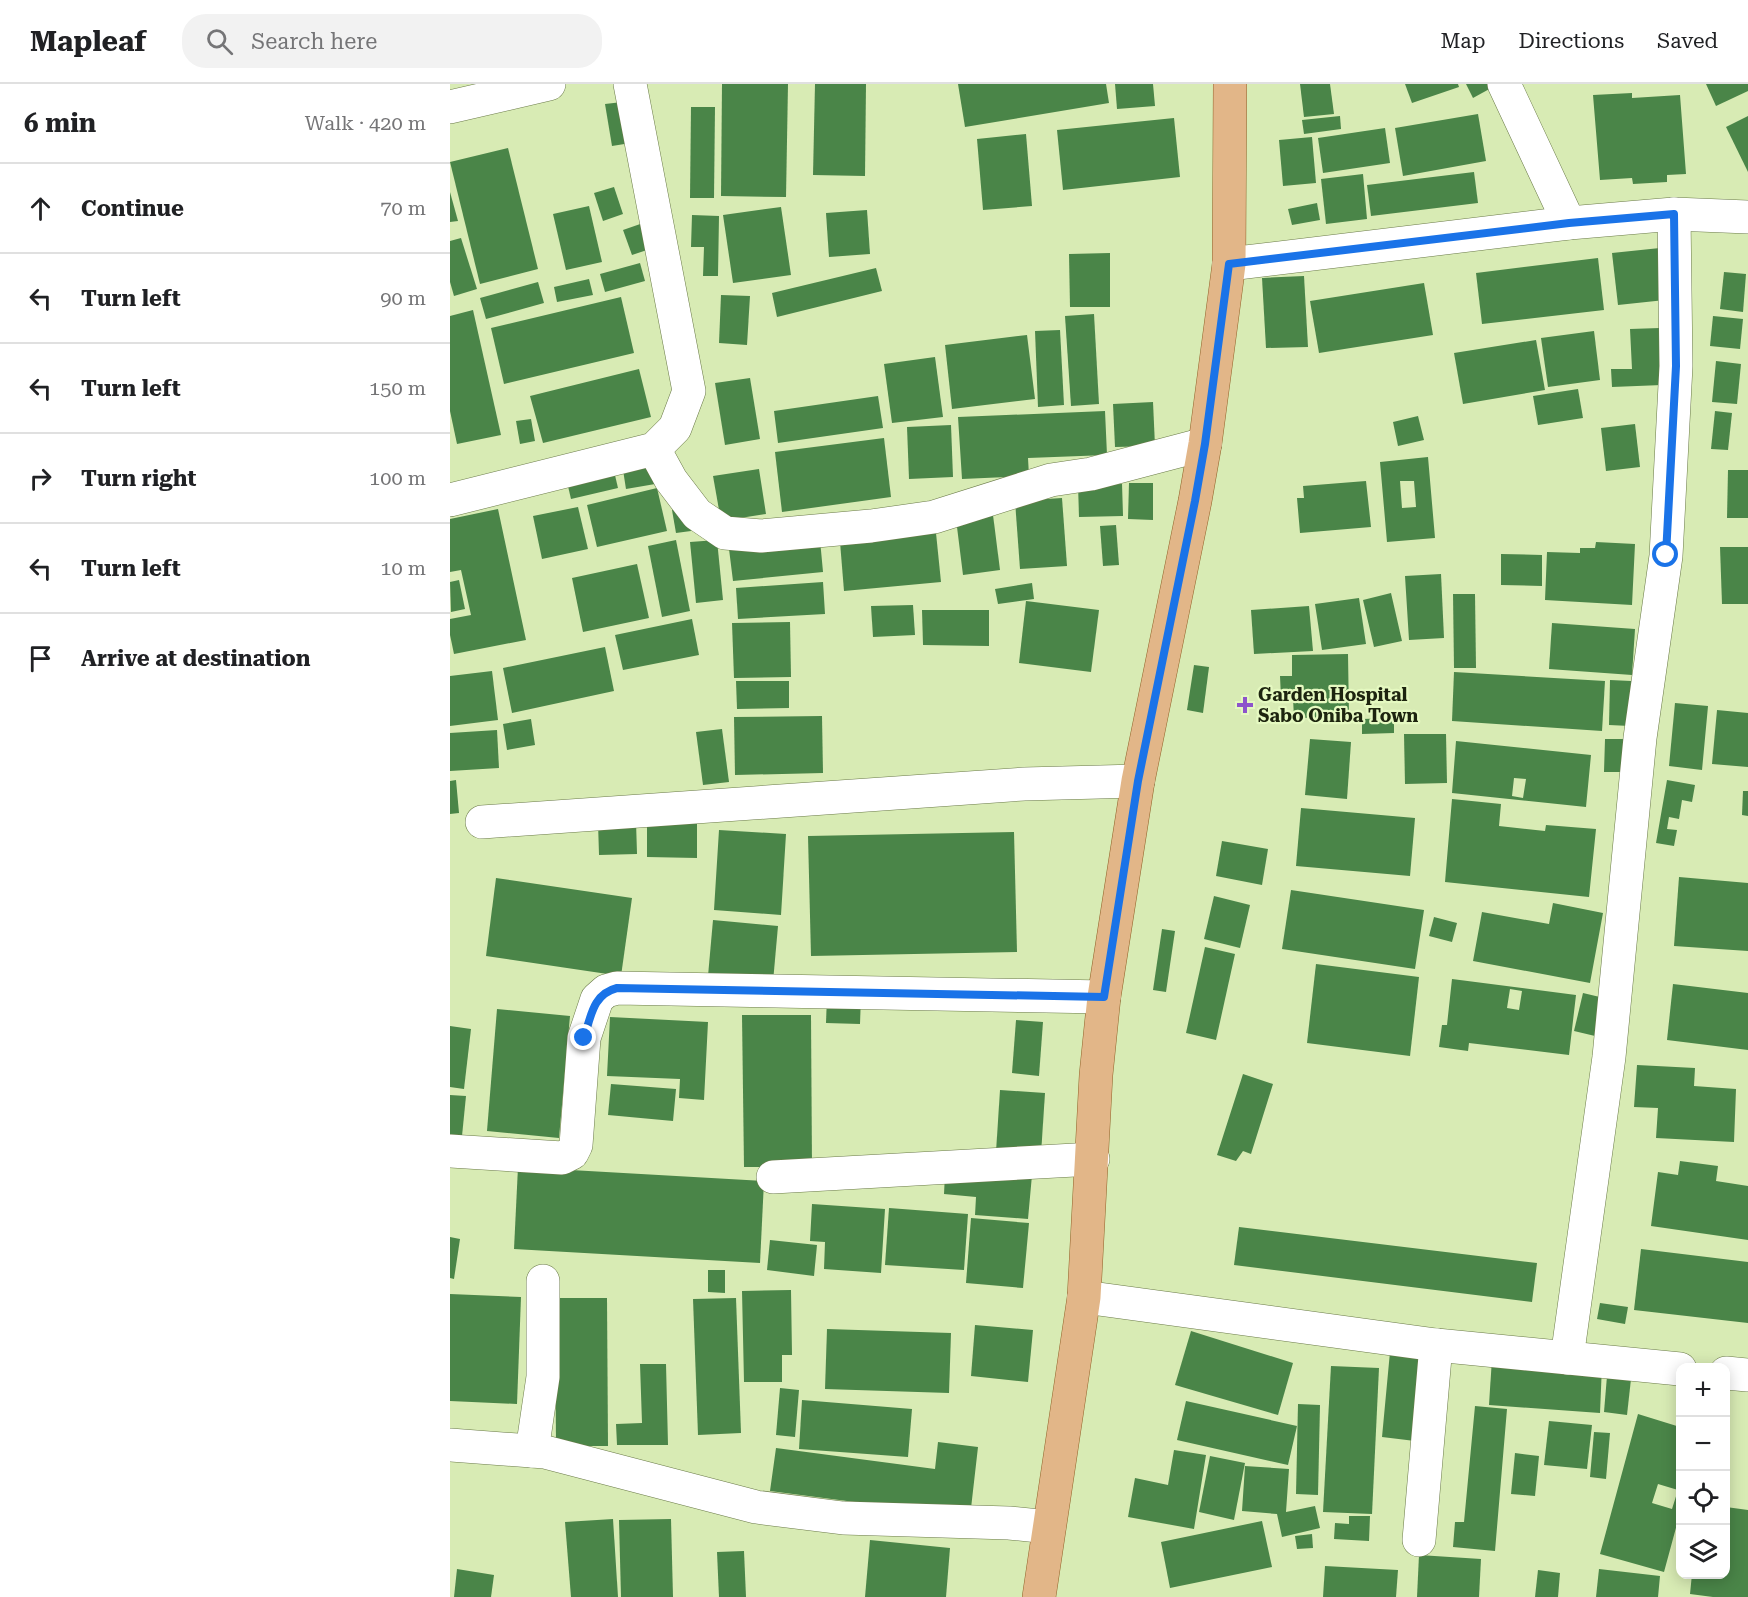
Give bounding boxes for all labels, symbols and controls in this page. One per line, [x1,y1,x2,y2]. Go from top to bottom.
search box [182,14,602,68]
text: Mapleaf [30,25,146,58]
icon: search [203,25,236,58]
text: Search here [251,29,377,54]
text: Map [1441,29,1485,53]
text: Directions [1518,29,1624,53]
text: Saved [1657,29,1718,53]
text: 6 min [24,108,96,138]
text: Walk · 420 m [305,111,426,135]
icon: ahead [24,192,57,225]
text: Continue [81,196,184,221]
text: 70 m [380,196,426,220]
icon: left [24,282,57,315]
text: Turn left [81,286,181,311]
text: 90 m [380,286,426,310]
icon: left [24,372,57,405]
text: Turn left [81,376,181,401]
text: 150 m [369,376,426,400]
icon: right [24,462,57,495]
text: Turn right [81,466,196,491]
text: 100 m [369,466,426,490]
route start [1652,541,1678,567]
icon: left [24,552,57,585]
text: Turn left [81,556,181,581]
text: 10 m [380,556,426,580]
icon: arrive [24,642,57,675]
text: Arrive at destination [81,646,310,671]
place label: Garden Hospital Sabo Oniba Town [1258,684,1418,726]
marker: Garden Hospital Sabo Oniba Town [1236,696,1254,714]
route end [570,1024,596,1050]
map controls [1676,1363,1730,1579]
button: + [1676,1363,1730,1417]
button: − [1676,1417,1730,1471]
button: locate [1676,1471,1730,1525]
button: layers [1676,1525,1730,1579]

